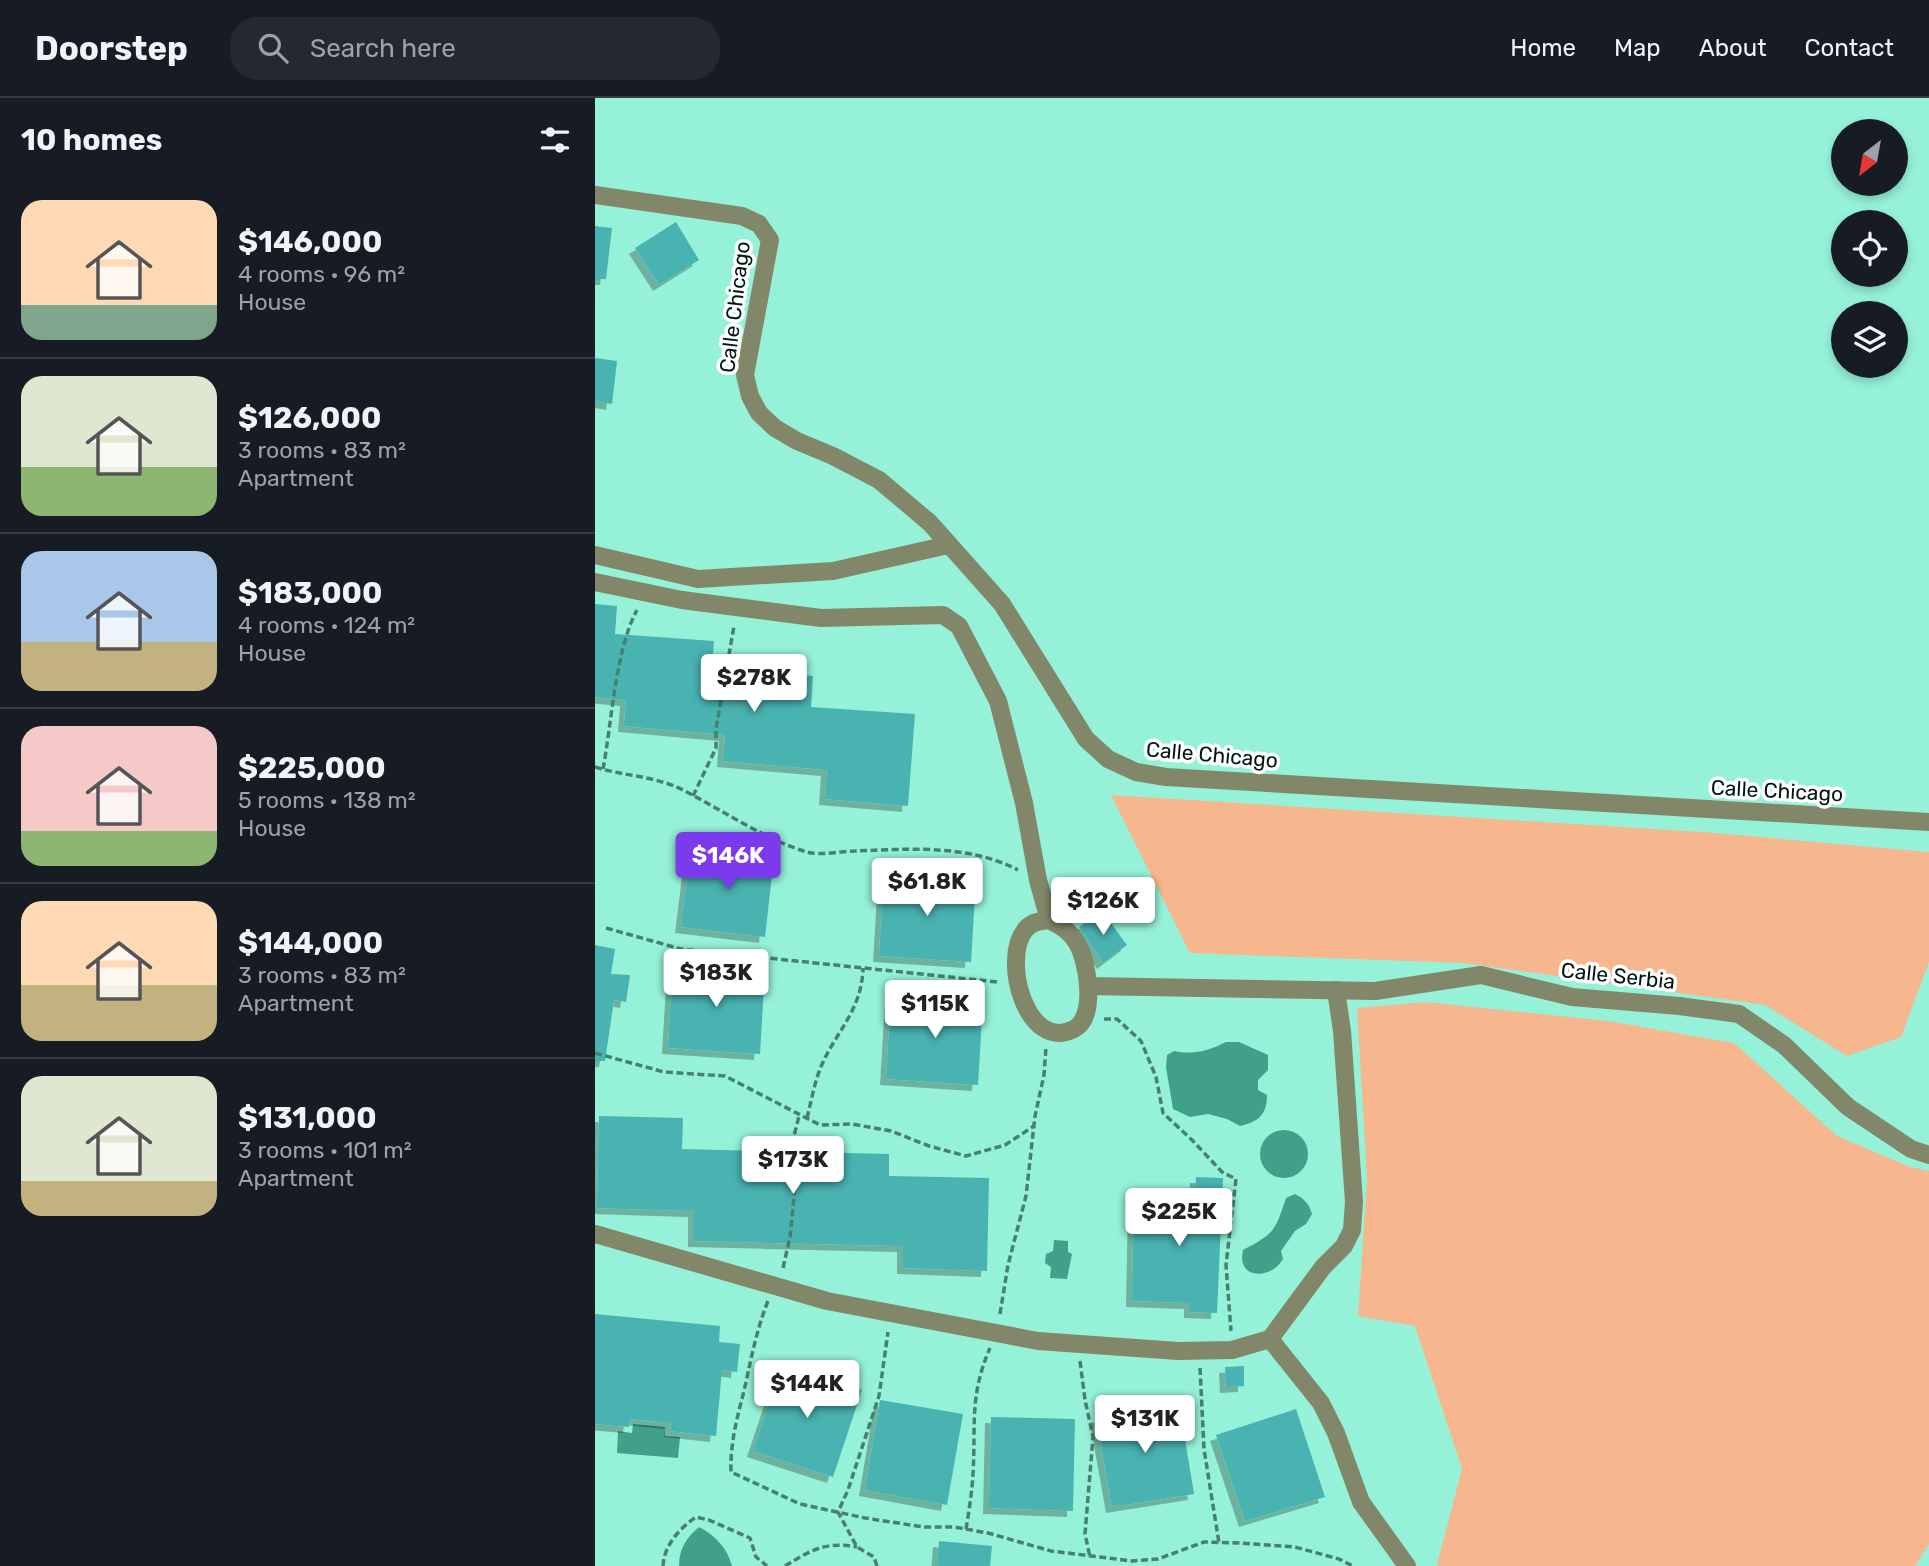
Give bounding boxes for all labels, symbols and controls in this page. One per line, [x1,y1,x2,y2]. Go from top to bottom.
search box [230,17,720,80]
text: Doorstep [35,29,188,68]
icon: search [254,29,292,67]
text: Search here [310,33,456,64]
text: Home [1510,34,1576,62]
text: Map [1614,34,1661,62]
text: About [1699,34,1767,62]
text: Contact [1805,34,1894,62]
north arrow [1831,119,1907,196]
map controls [1831,119,1908,378]
icon: filters [536,121,574,159]
text: 10 homes [21,122,162,158]
button: locate [1831,210,1908,287]
text: $146,000 [238,224,382,260]
icon: home [77,228,161,312]
street label: Calle Chicago [714,240,755,374]
text: 4 rooms · 96 m² [238,260,405,288]
text: House [238,288,306,316]
button: layers [1831,301,1908,378]
text: $126,000 [238,400,381,436]
icon: home [77,404,161,488]
text: 3 rooms · 83 m² [238,436,406,464]
text: Apartment [238,464,354,492]
text: $183,000 [238,575,382,611]
icon: home [77,579,161,663]
text: 4 rooms · 124 m² [238,611,415,639]
text: House [238,639,306,667]
pin: $278K [705,654,803,714]
text: $278K [717,663,791,691]
street label: Calle Chicago [1145,736,1279,773]
text: $225,000 [238,750,386,786]
icon: home [77,754,161,838]
street label: Calle Chicago [1710,775,1844,806]
text: 5 rooms · 138 m² [238,786,415,814]
text: House [238,814,306,842]
pin: $146K [679,832,777,892]
text: $146K [692,841,764,869]
pin: $61.8K [870,858,984,918]
text: $61.8K [888,867,966,895]
pin: $126K [1054,878,1152,937]
text: $126K [1067,886,1139,914]
text: $144,000 [238,925,383,961]
icon: home [77,929,161,1013]
pin: $183K [667,950,765,1009]
street label: Calle Serbia [1560,957,1676,994]
text: $183K [680,958,752,986]
text: 3 rooms · 83 m² [238,961,406,989]
pin: $115K [886,981,984,1040]
text: Apartment [238,989,354,1017]
text: $115K [901,989,969,1017]
text: $131,000 [238,1100,377,1136]
icon: home [77,1104,161,1188]
text: 3 rooms · 101 m² [238,1136,412,1164]
pin: $173K [744,1136,842,1196]
text: $173K [758,1145,828,1173]
text: Apartment [238,1164,354,1192]
pin: $225K [1130,1188,1228,1248]
text: $225K [1141,1197,1217,1225]
pin: $144K [758,1360,856,1420]
text: $144K [770,1369,844,1397]
pin: $131K [1096,1396,1194,1455]
text: $131K [1111,1404,1179,1432]

